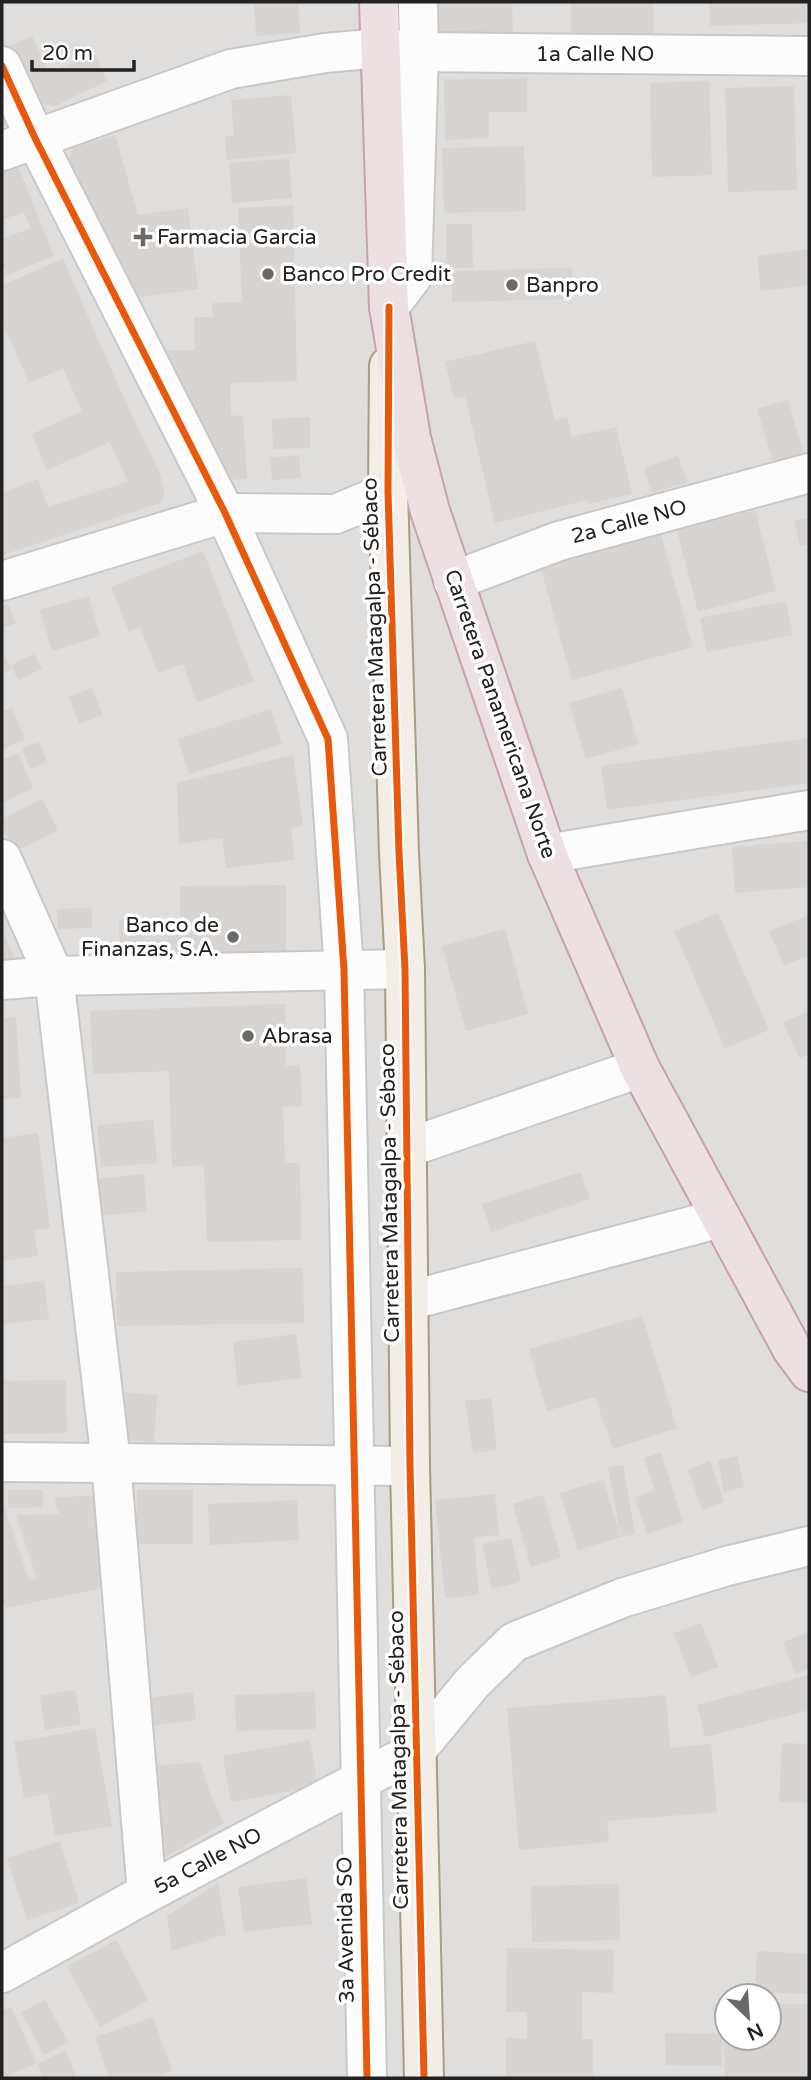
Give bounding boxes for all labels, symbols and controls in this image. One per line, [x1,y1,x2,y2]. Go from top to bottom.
scale bar [32,28,133,72]
text: 20 m [42,41,93,66]
street label: 1a Calle NO [536,42,654,67]
place label: Farmacia Garcia [157,225,316,250]
marker: Farmacia Garcia [135,229,151,245]
place label: Banco Pro Credit [282,262,451,287]
marker: Banco Pro Credit [260,266,276,282]
place label: Banpro [526,273,599,298]
marker: Banpro [504,277,520,293]
street label: Carretera Matagalpa - Sébaco [357,477,393,777]
street label: 2a Calle NO [568,495,690,549]
street label: Carretera Panamericana Norte [439,566,561,862]
place label: Banco de Finanzas, S.A. [81,913,219,962]
marker: Banco de Finanzas, S.A. [225,929,241,945]
place label: Abrasa [262,1024,333,1049]
marker: Abrasa [240,1028,256,1044]
street label: Carretera Matagalpa - Sébaco [375,1043,405,1343]
street label: Carretera Matagalpa - Sébaco [384,1610,414,1910]
street label: 5a Calle NO [150,1822,266,1900]
street label: 3a Avenida SO [332,1856,360,2004]
north arrow [713,1982,783,2052]
text: N [743,2018,766,2045]

